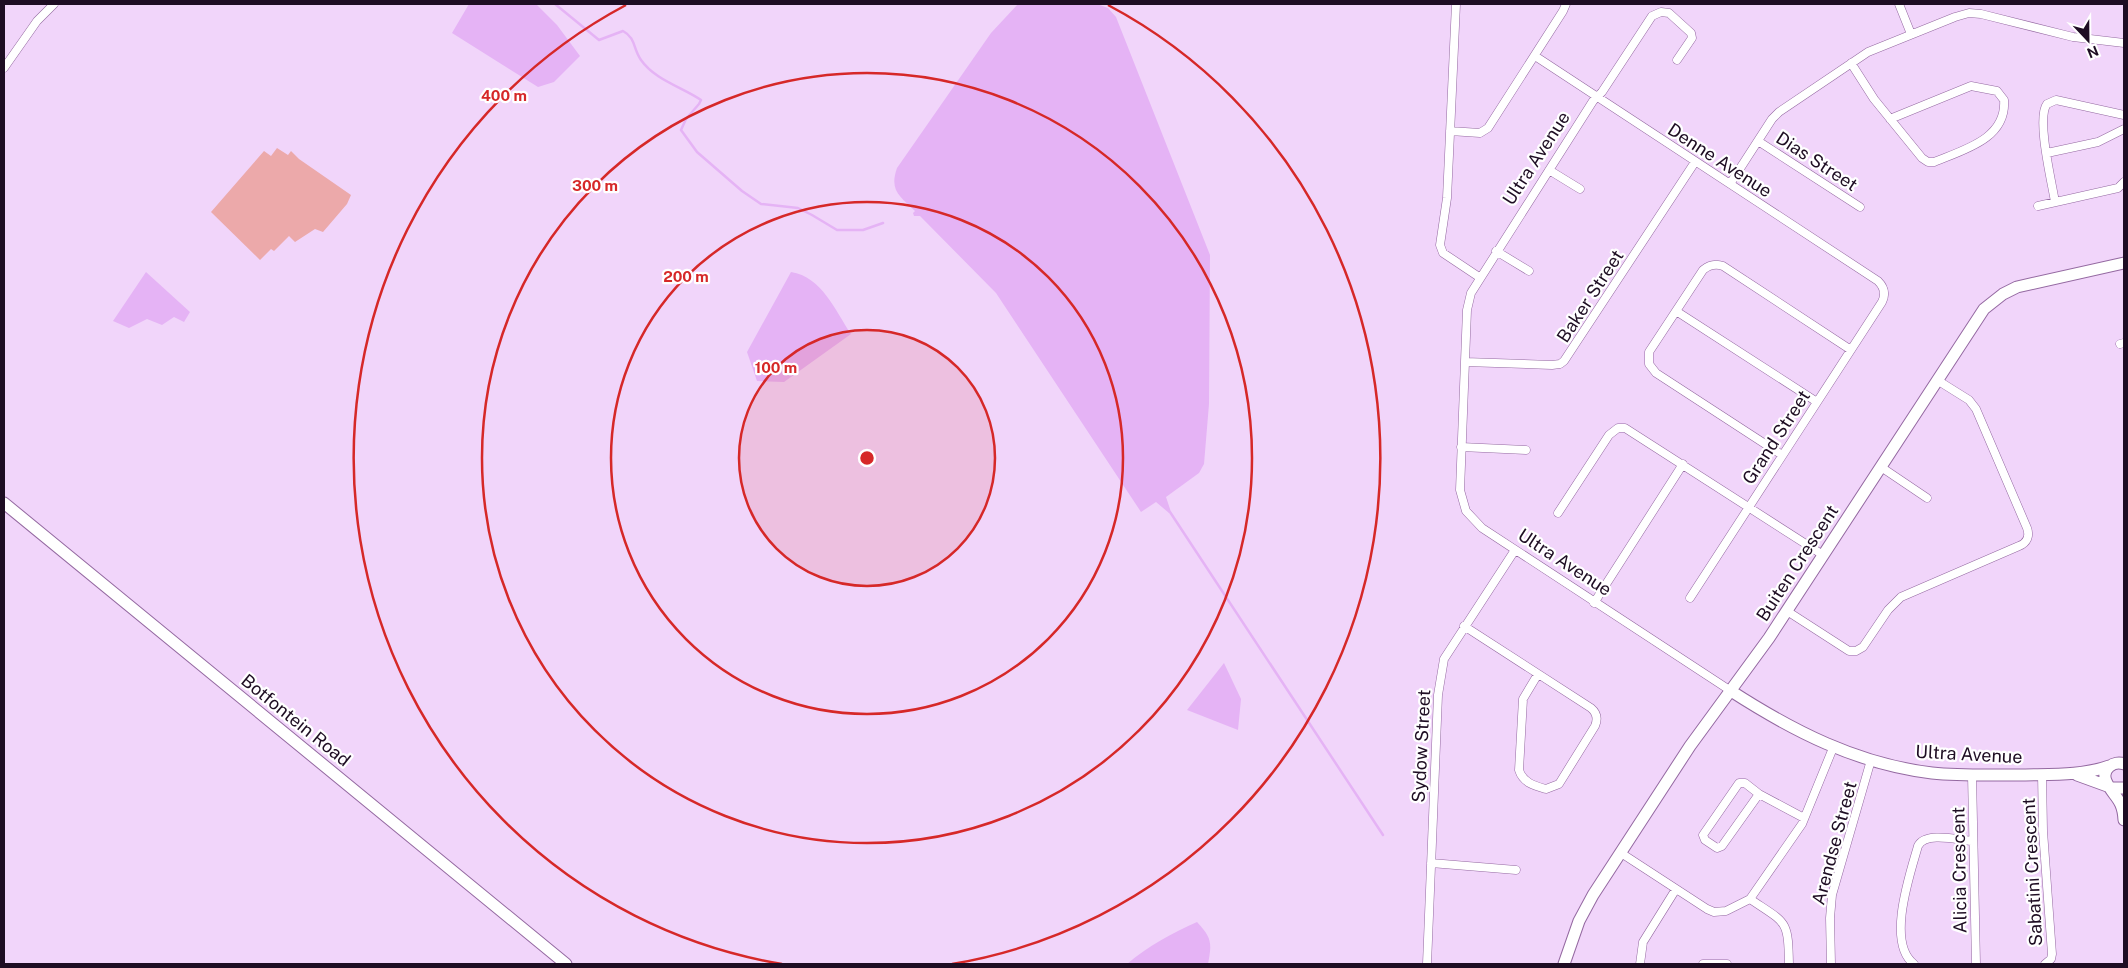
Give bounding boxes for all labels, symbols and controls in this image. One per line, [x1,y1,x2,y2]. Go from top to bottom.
north arrow [2063,15,2113,65]
text: N [2085,43,2101,62]
text: 400 m [481,87,527,104]
street label: Ultra Avenue [1498,107,1574,209]
street label: Denne Avenue [1664,119,1776,201]
street label: Dias Street [1772,127,1862,195]
text: 300 m [572,177,618,194]
street label: Baker Street [1552,246,1628,346]
text: 200 m [663,268,709,285]
text: 100 m [755,359,797,376]
street label: Grand Street [1738,386,1814,488]
centre of rings [858,449,876,467]
street label: Buiten Crescent [1752,501,1842,625]
street label: Ultra Avenue [1514,524,1616,600]
street label: Botfontein Road [237,670,355,770]
street label: Sydow Street [1408,689,1434,803]
street label: Ultra Avenue [1915,741,2023,767]
street label: Arendse Street [1807,779,1861,907]
street label: Sabatini Crescent [2018,797,2046,947]
street label: Alicia Crescent [1947,807,1971,933]

